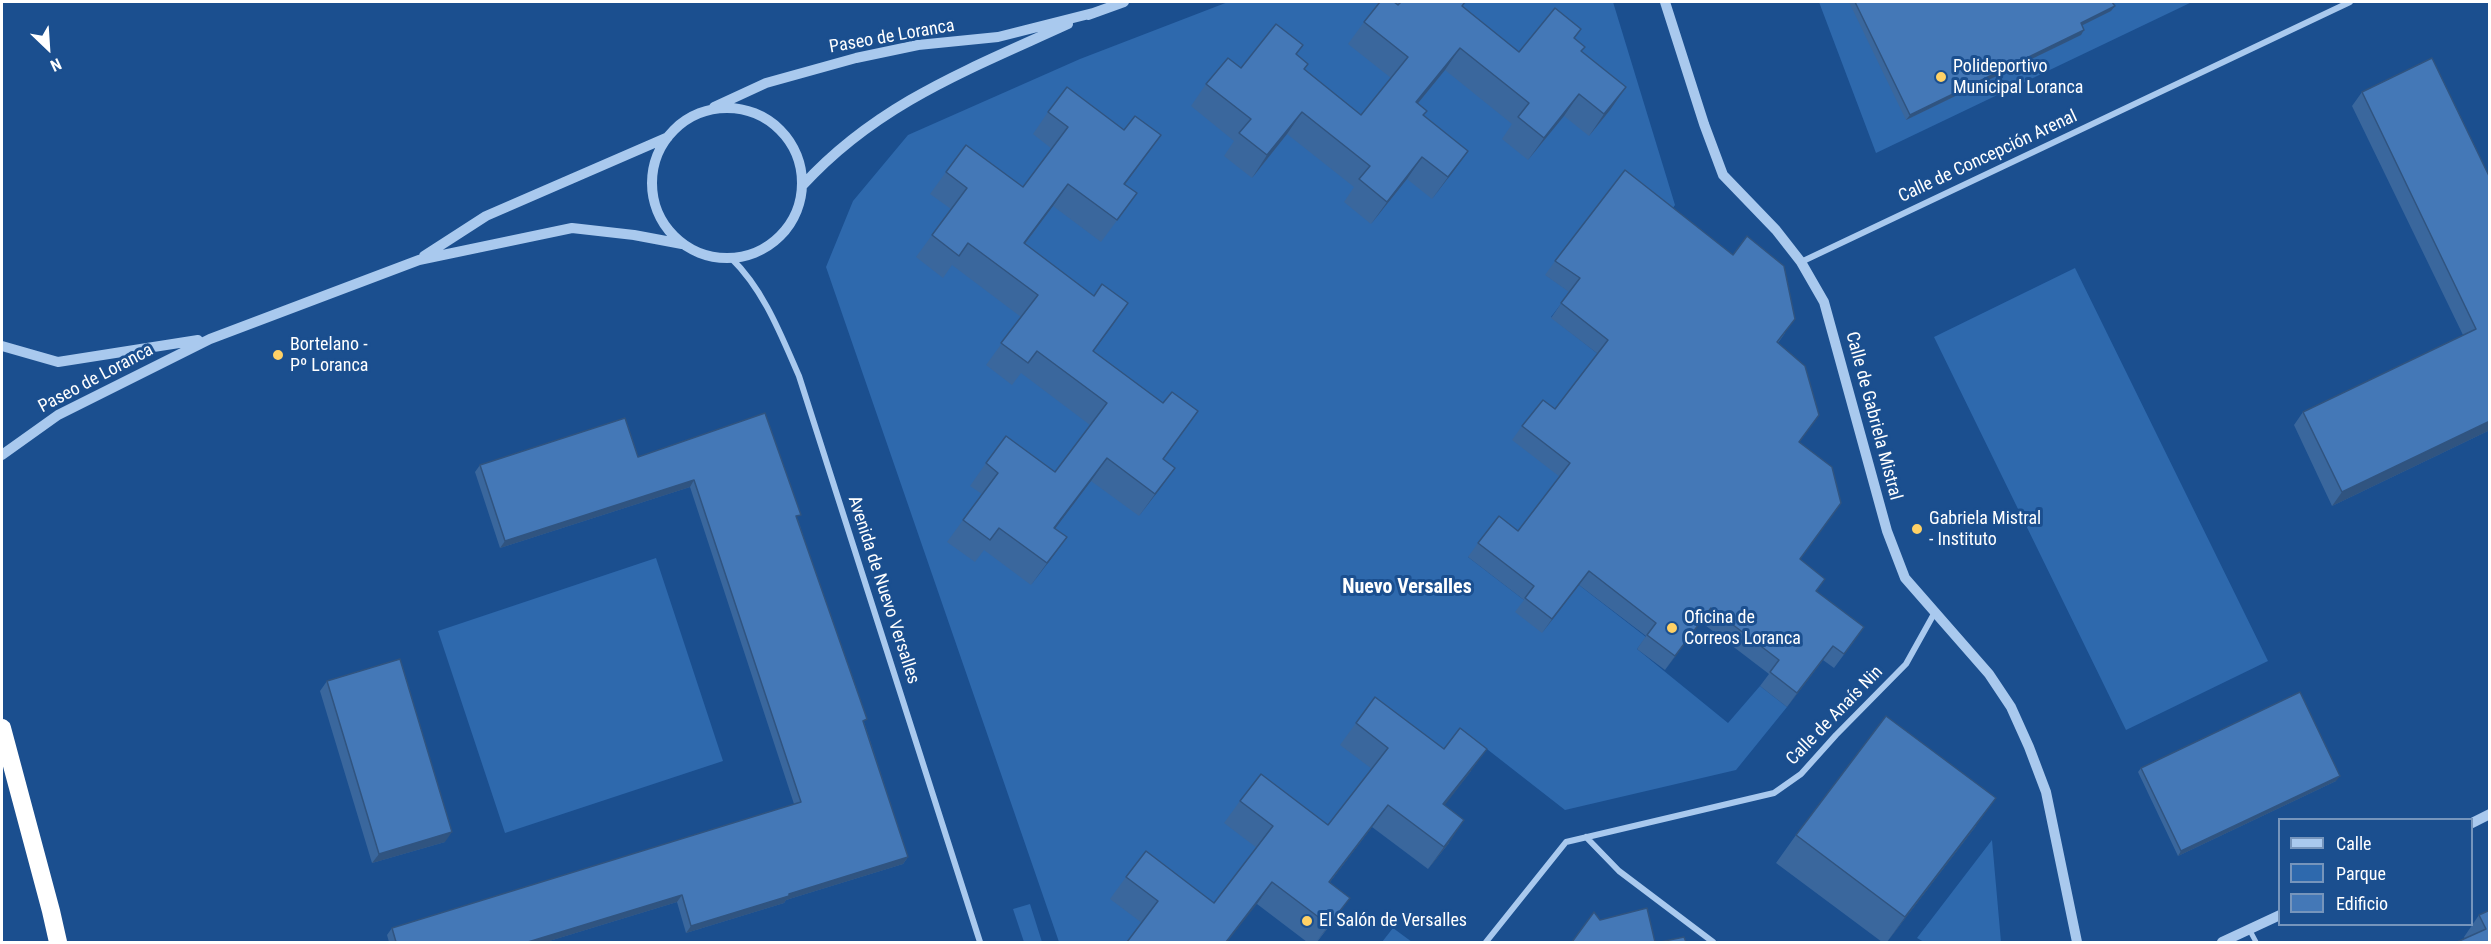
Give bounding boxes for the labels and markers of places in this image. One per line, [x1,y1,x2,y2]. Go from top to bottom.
place label: Polideportivo Municipal Loranca [1953,56,2083,98]
marker: Polideportivo Municipal Loranca [1934,70,1948,84]
place label: Bortelano - Pº Loranca [290,334,368,376]
marker: Bortelano - Pº Loranca [271,348,285,362]
place label: Gabriela Mistral - Instituto [1929,508,2041,550]
marker: Gabriela Mistral - Instituto [1910,522,1924,536]
place label: Oficina de Correos Loranca [1684,607,1801,650]
marker: Oficina de Correos Loranca [1665,621,1679,635]
place label: El Salón de Versalles [1319,910,1467,932]
marker: El Salón de Versalles [1300,914,1314,928]

